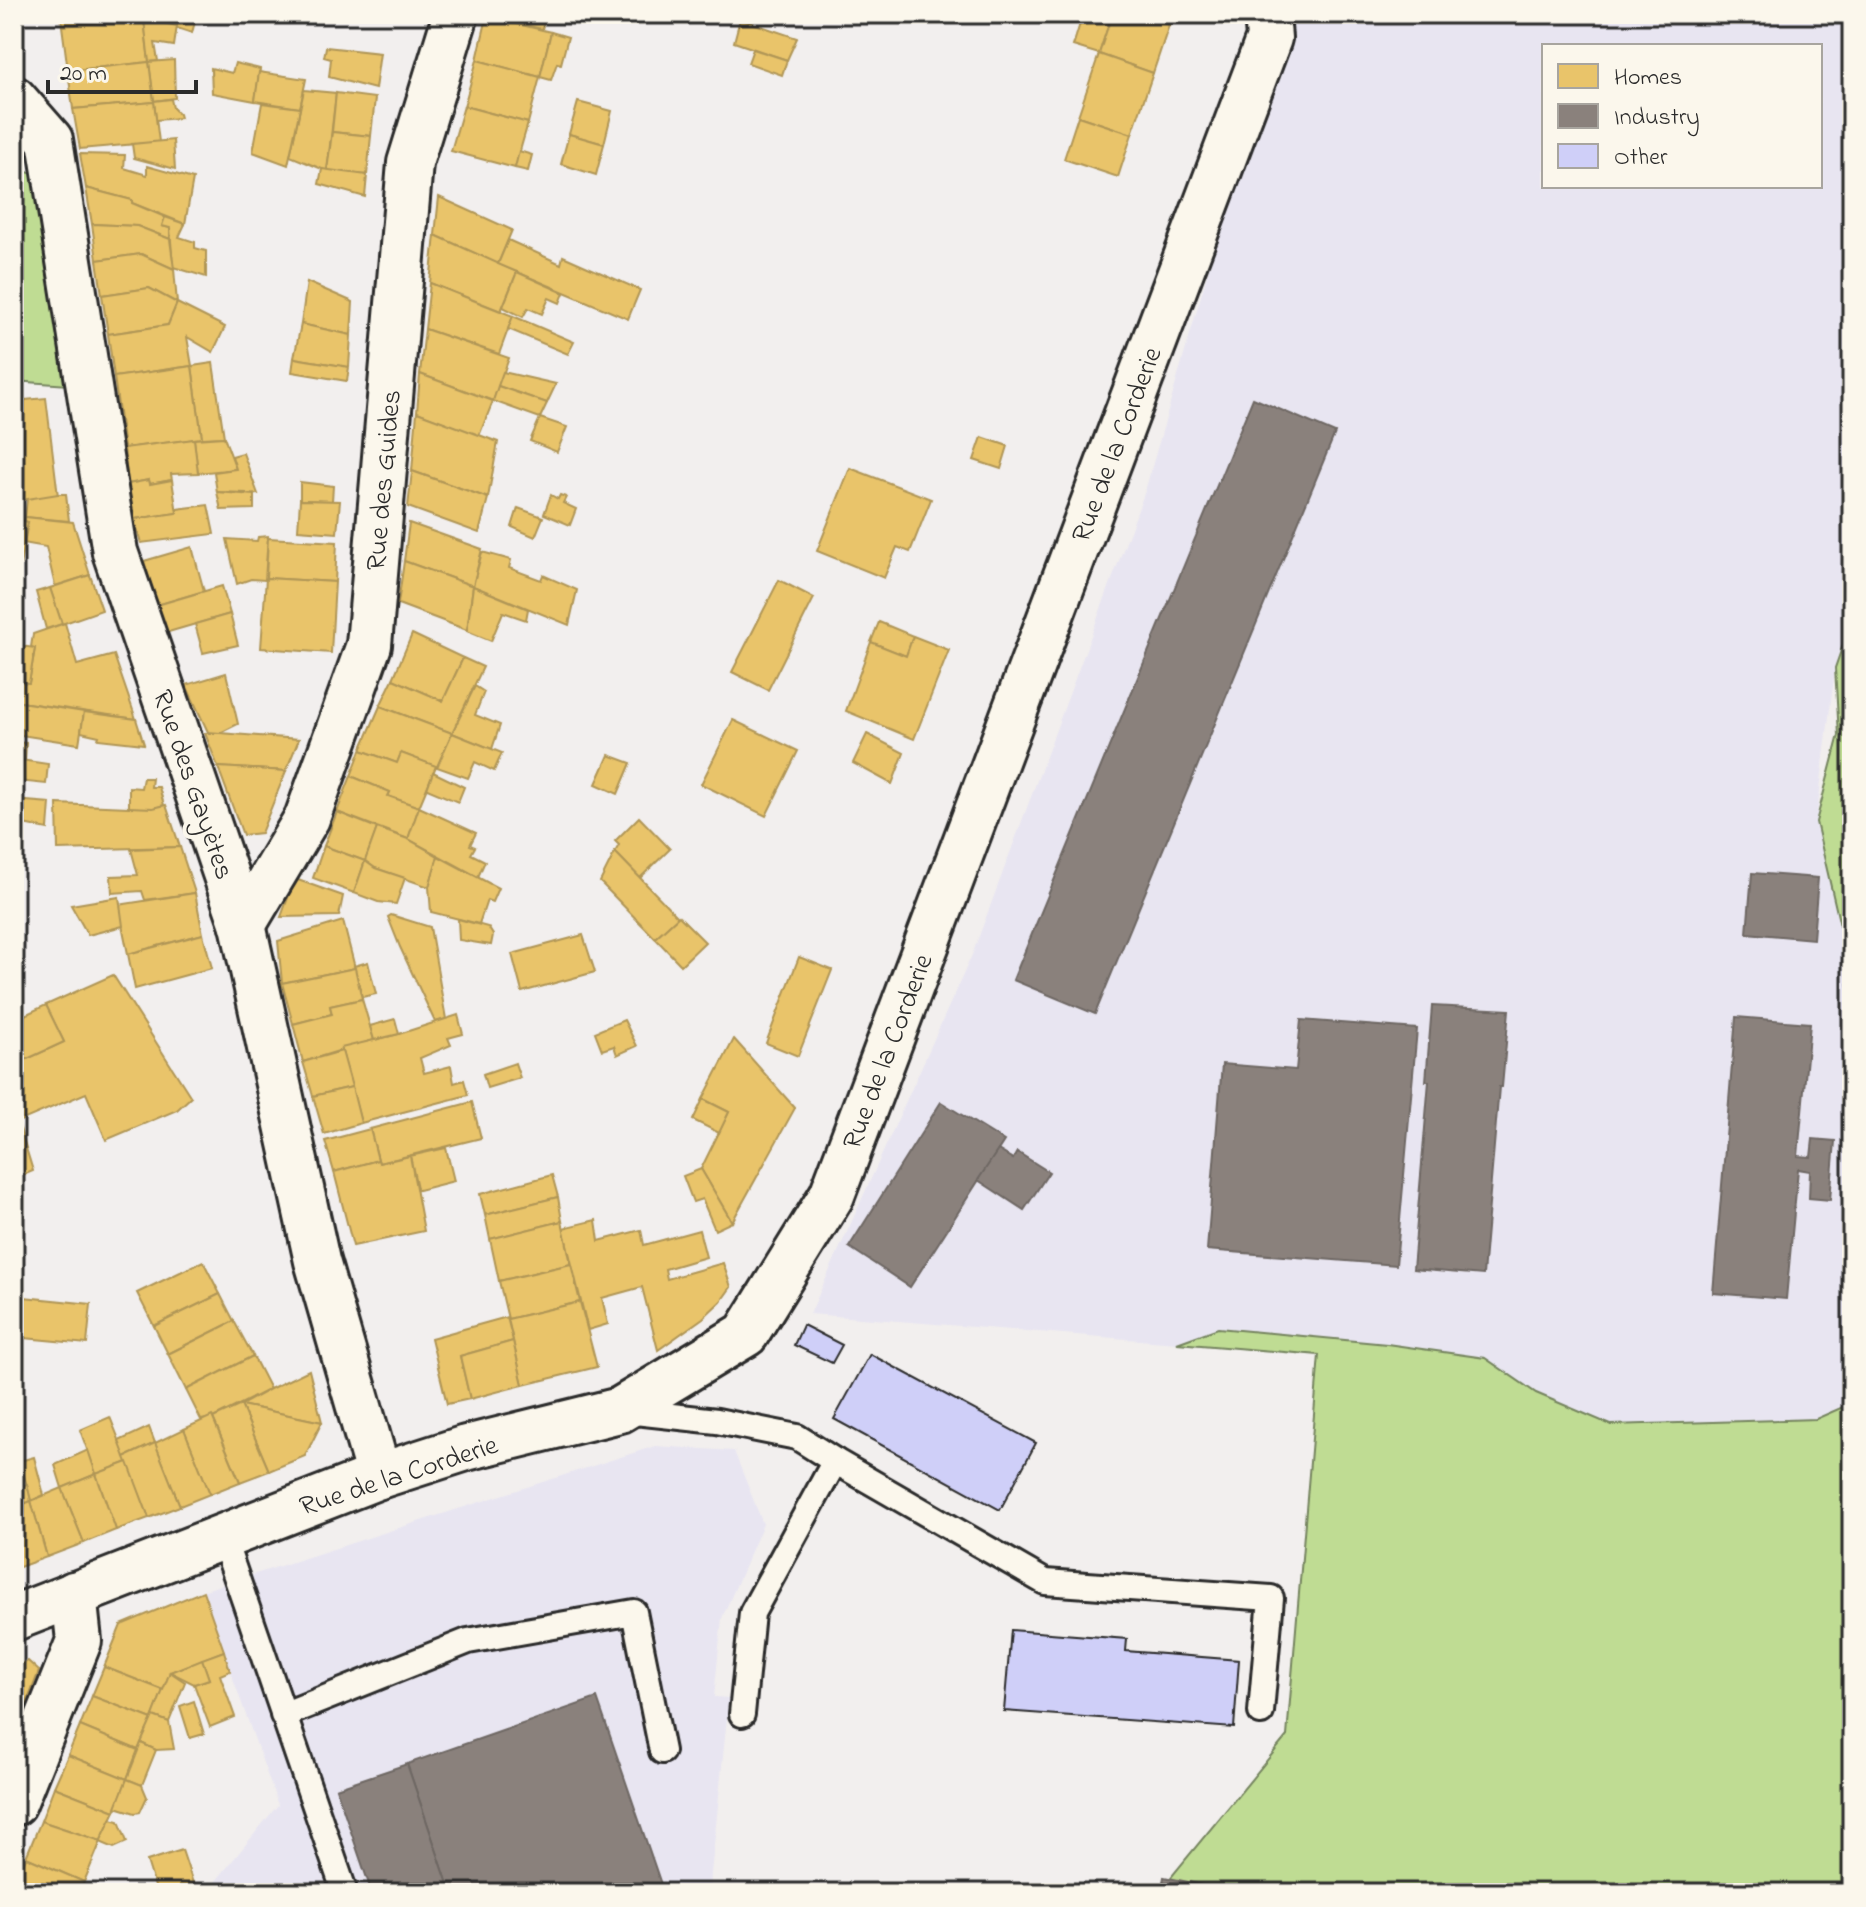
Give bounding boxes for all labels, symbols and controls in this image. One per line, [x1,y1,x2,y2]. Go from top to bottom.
scale bar [48,44,196,94]
legend [1542,44,1822,188]
text: 20 m [60,57,107,92]
text: Homes [1614,61,1682,96]
text: Industry [1614,101,1700,137]
text: Other [1614,141,1668,176]
street label: Rue de la Corderie [1062,341,1175,549]
street label: Rue des Guides [357,388,414,573]
street label: Rue des Gayètes [140,685,243,886]
street label: Rue de la Corderie [833,948,946,1156]
street label: Rue de la Corderie [295,1426,504,1529]

